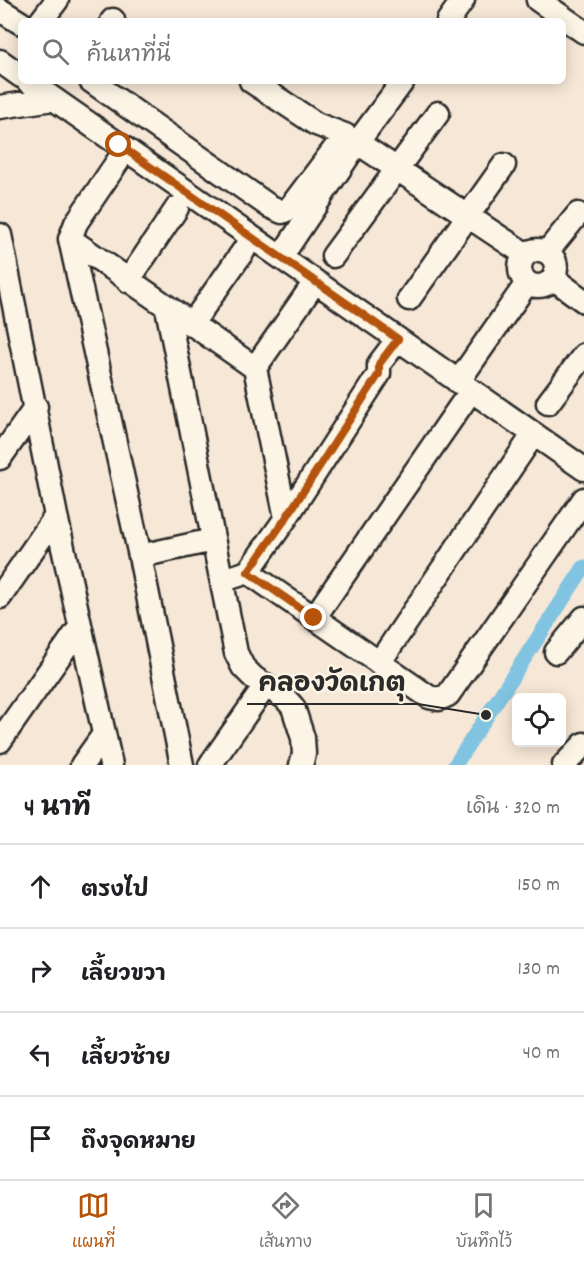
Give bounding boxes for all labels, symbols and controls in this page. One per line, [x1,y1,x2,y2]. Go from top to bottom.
search box [18,18,566,84]
icon: search [39,35,72,68]
text: ค้นหาที่นี่ [87,41,171,72]
route start [105,131,131,157]
route end [300,604,326,630]
callout: คลองวัดเกตุ [247,660,418,704]
text: คลองวัดเกตุ [258,666,406,704]
map controls [512,693,566,747]
button: locate [512,693,566,747]
text: 4 นาที [24,791,91,828]
text: เดิน · 320 m [466,795,560,823]
icon: ahead [24,870,57,903]
text: 150 m [517,872,560,900]
text: ตรงไป [81,876,149,907]
icon: right [24,954,57,987]
text: 130 m [518,956,560,984]
text: เลี้ยวขวา [81,960,165,991]
icon: left [24,1038,57,1071]
text: 40 m [522,1040,560,1068]
text: เลี้ยวซ้าย [81,1044,171,1075]
icon: arrive [24,1122,57,1155]
text: ถึงจุดหมาย [81,1128,196,1159]
tab: แผนที่ [72,1189,115,1255]
tab: เส้นทาง [259,1189,312,1255]
tab: บันทึกไว้ [456,1189,512,1255]

